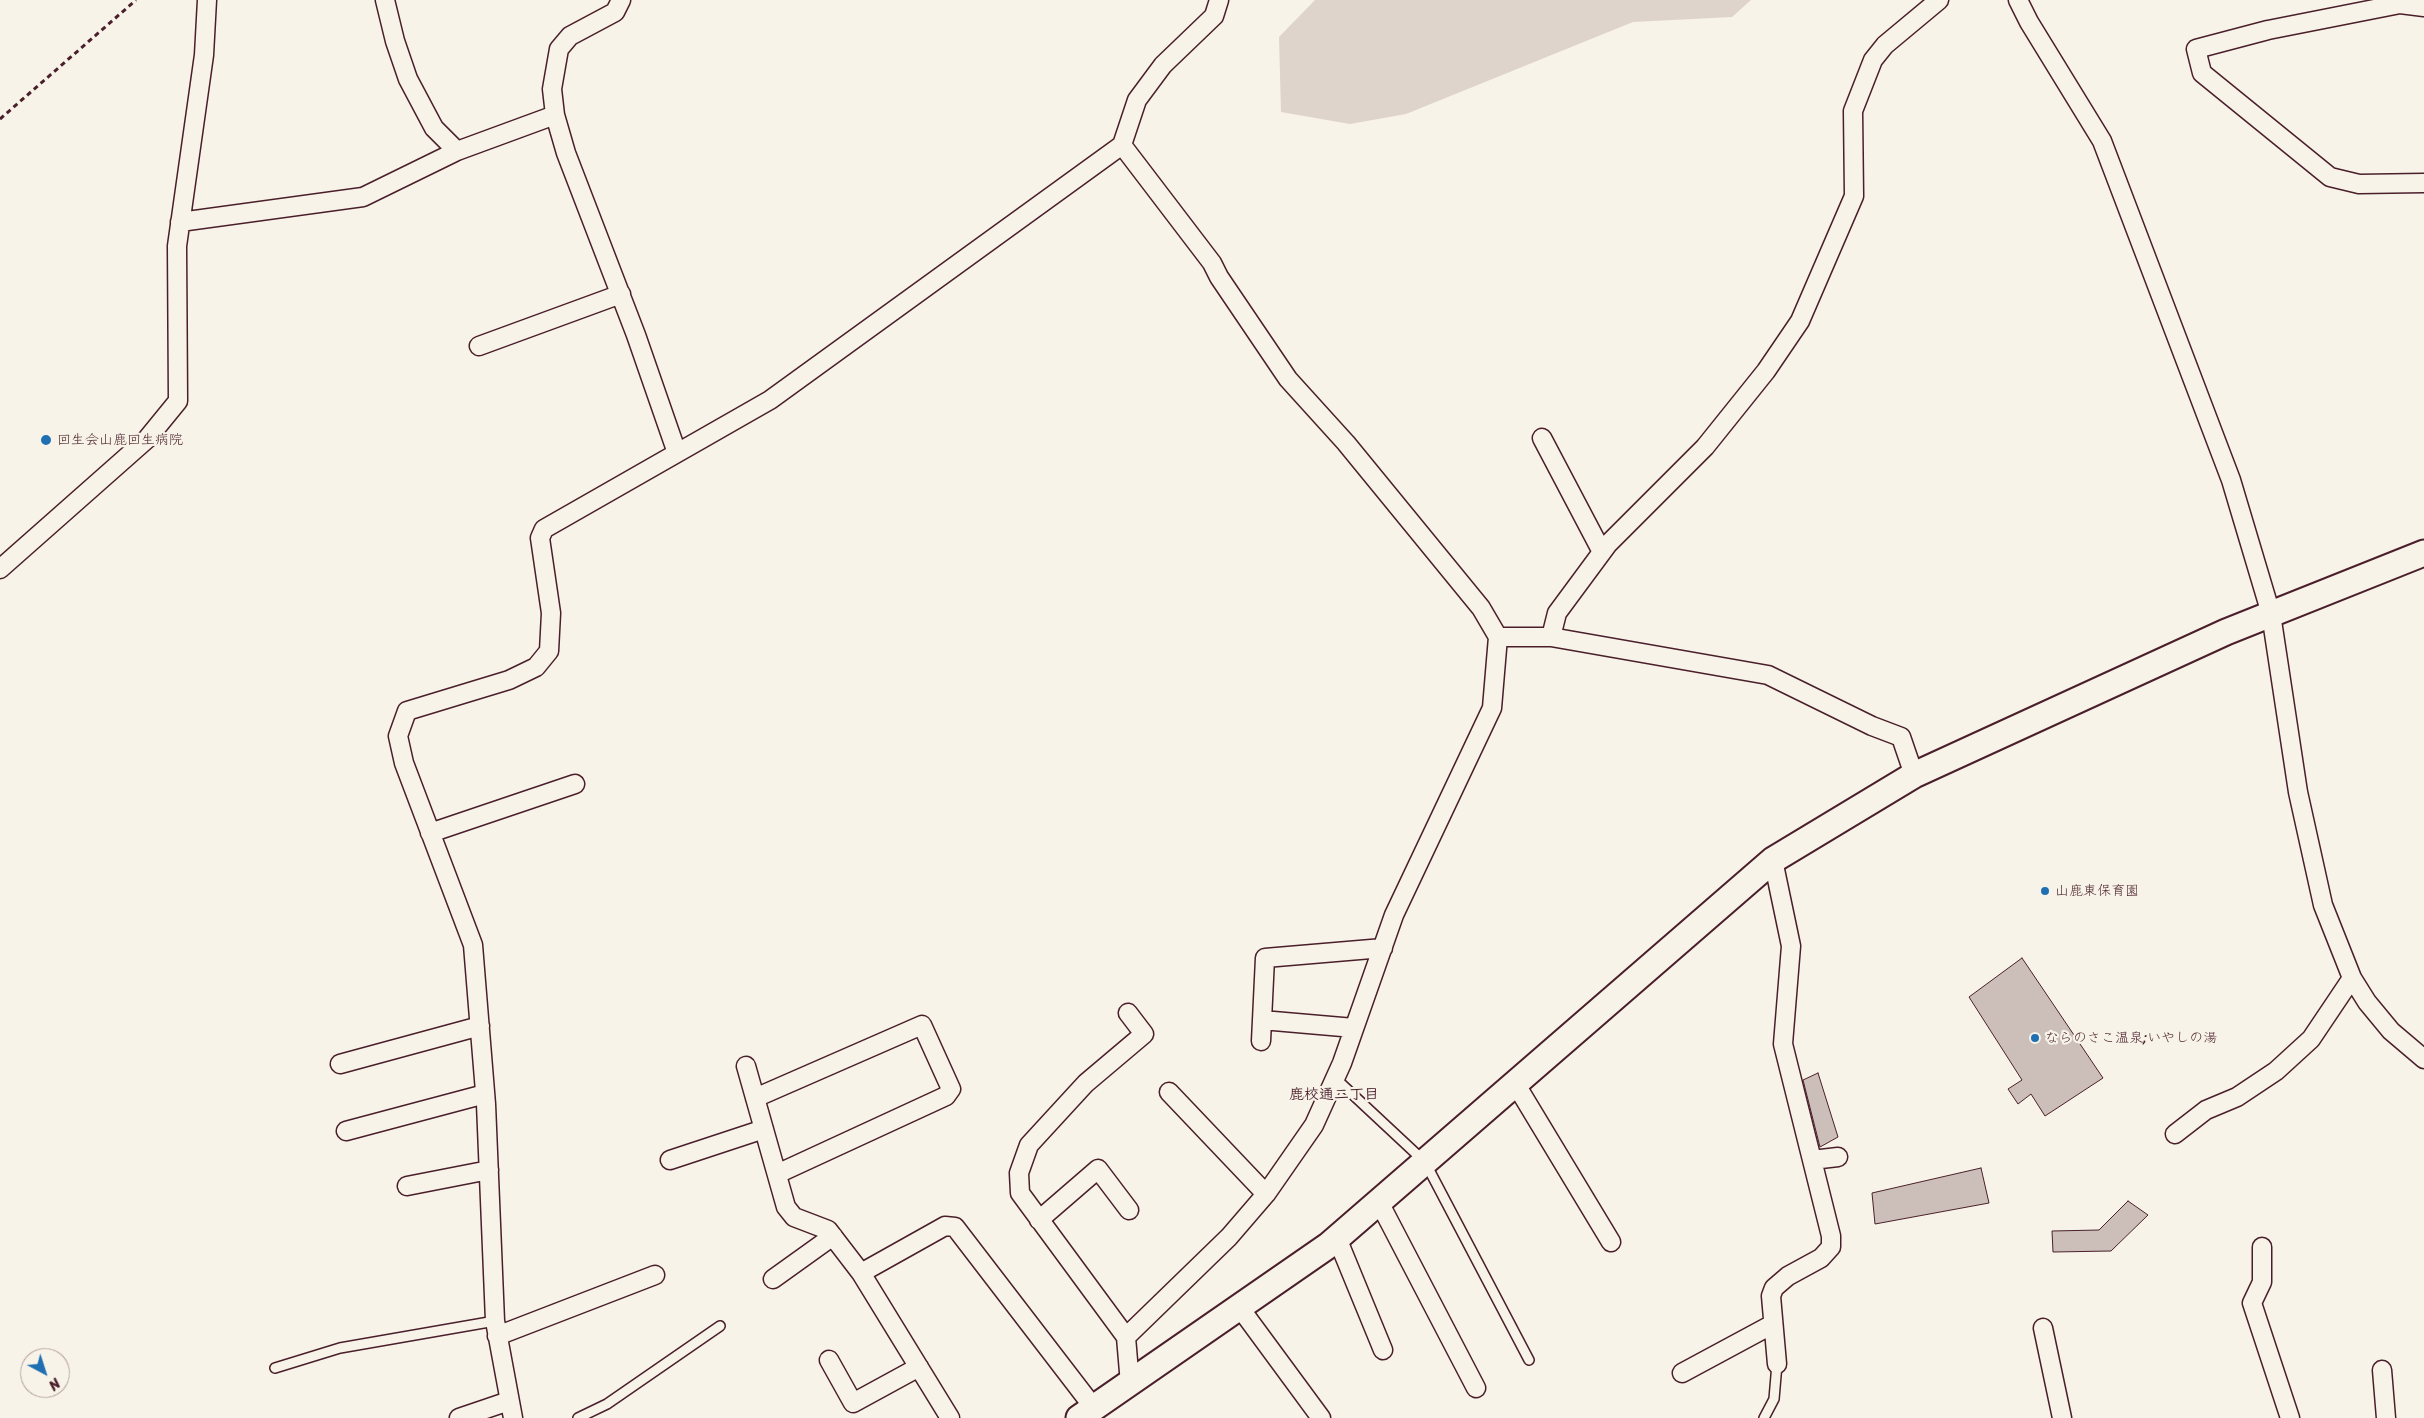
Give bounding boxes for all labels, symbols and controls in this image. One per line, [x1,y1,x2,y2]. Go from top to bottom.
place label: 回生会山鹿回生病院 [57,432,183,448]
marker: 回生会山鹿回生病院 [39,433,53,447]
place label: 山鹿東保育園 [2055,883,2139,899]
marker: 山鹿東保育園 [2039,885,2051,897]
place label: ならのさこ温泉;いやしの湯 [2045,1030,2217,1046]
marker: ならのさこ温泉;いやしの湯 [2029,1032,2041,1044]
district label: 鹿校通二丁目 [1289,1086,1379,1104]
north arrow [20,1348,70,1398]
text: N [43,1371,66,1397]

